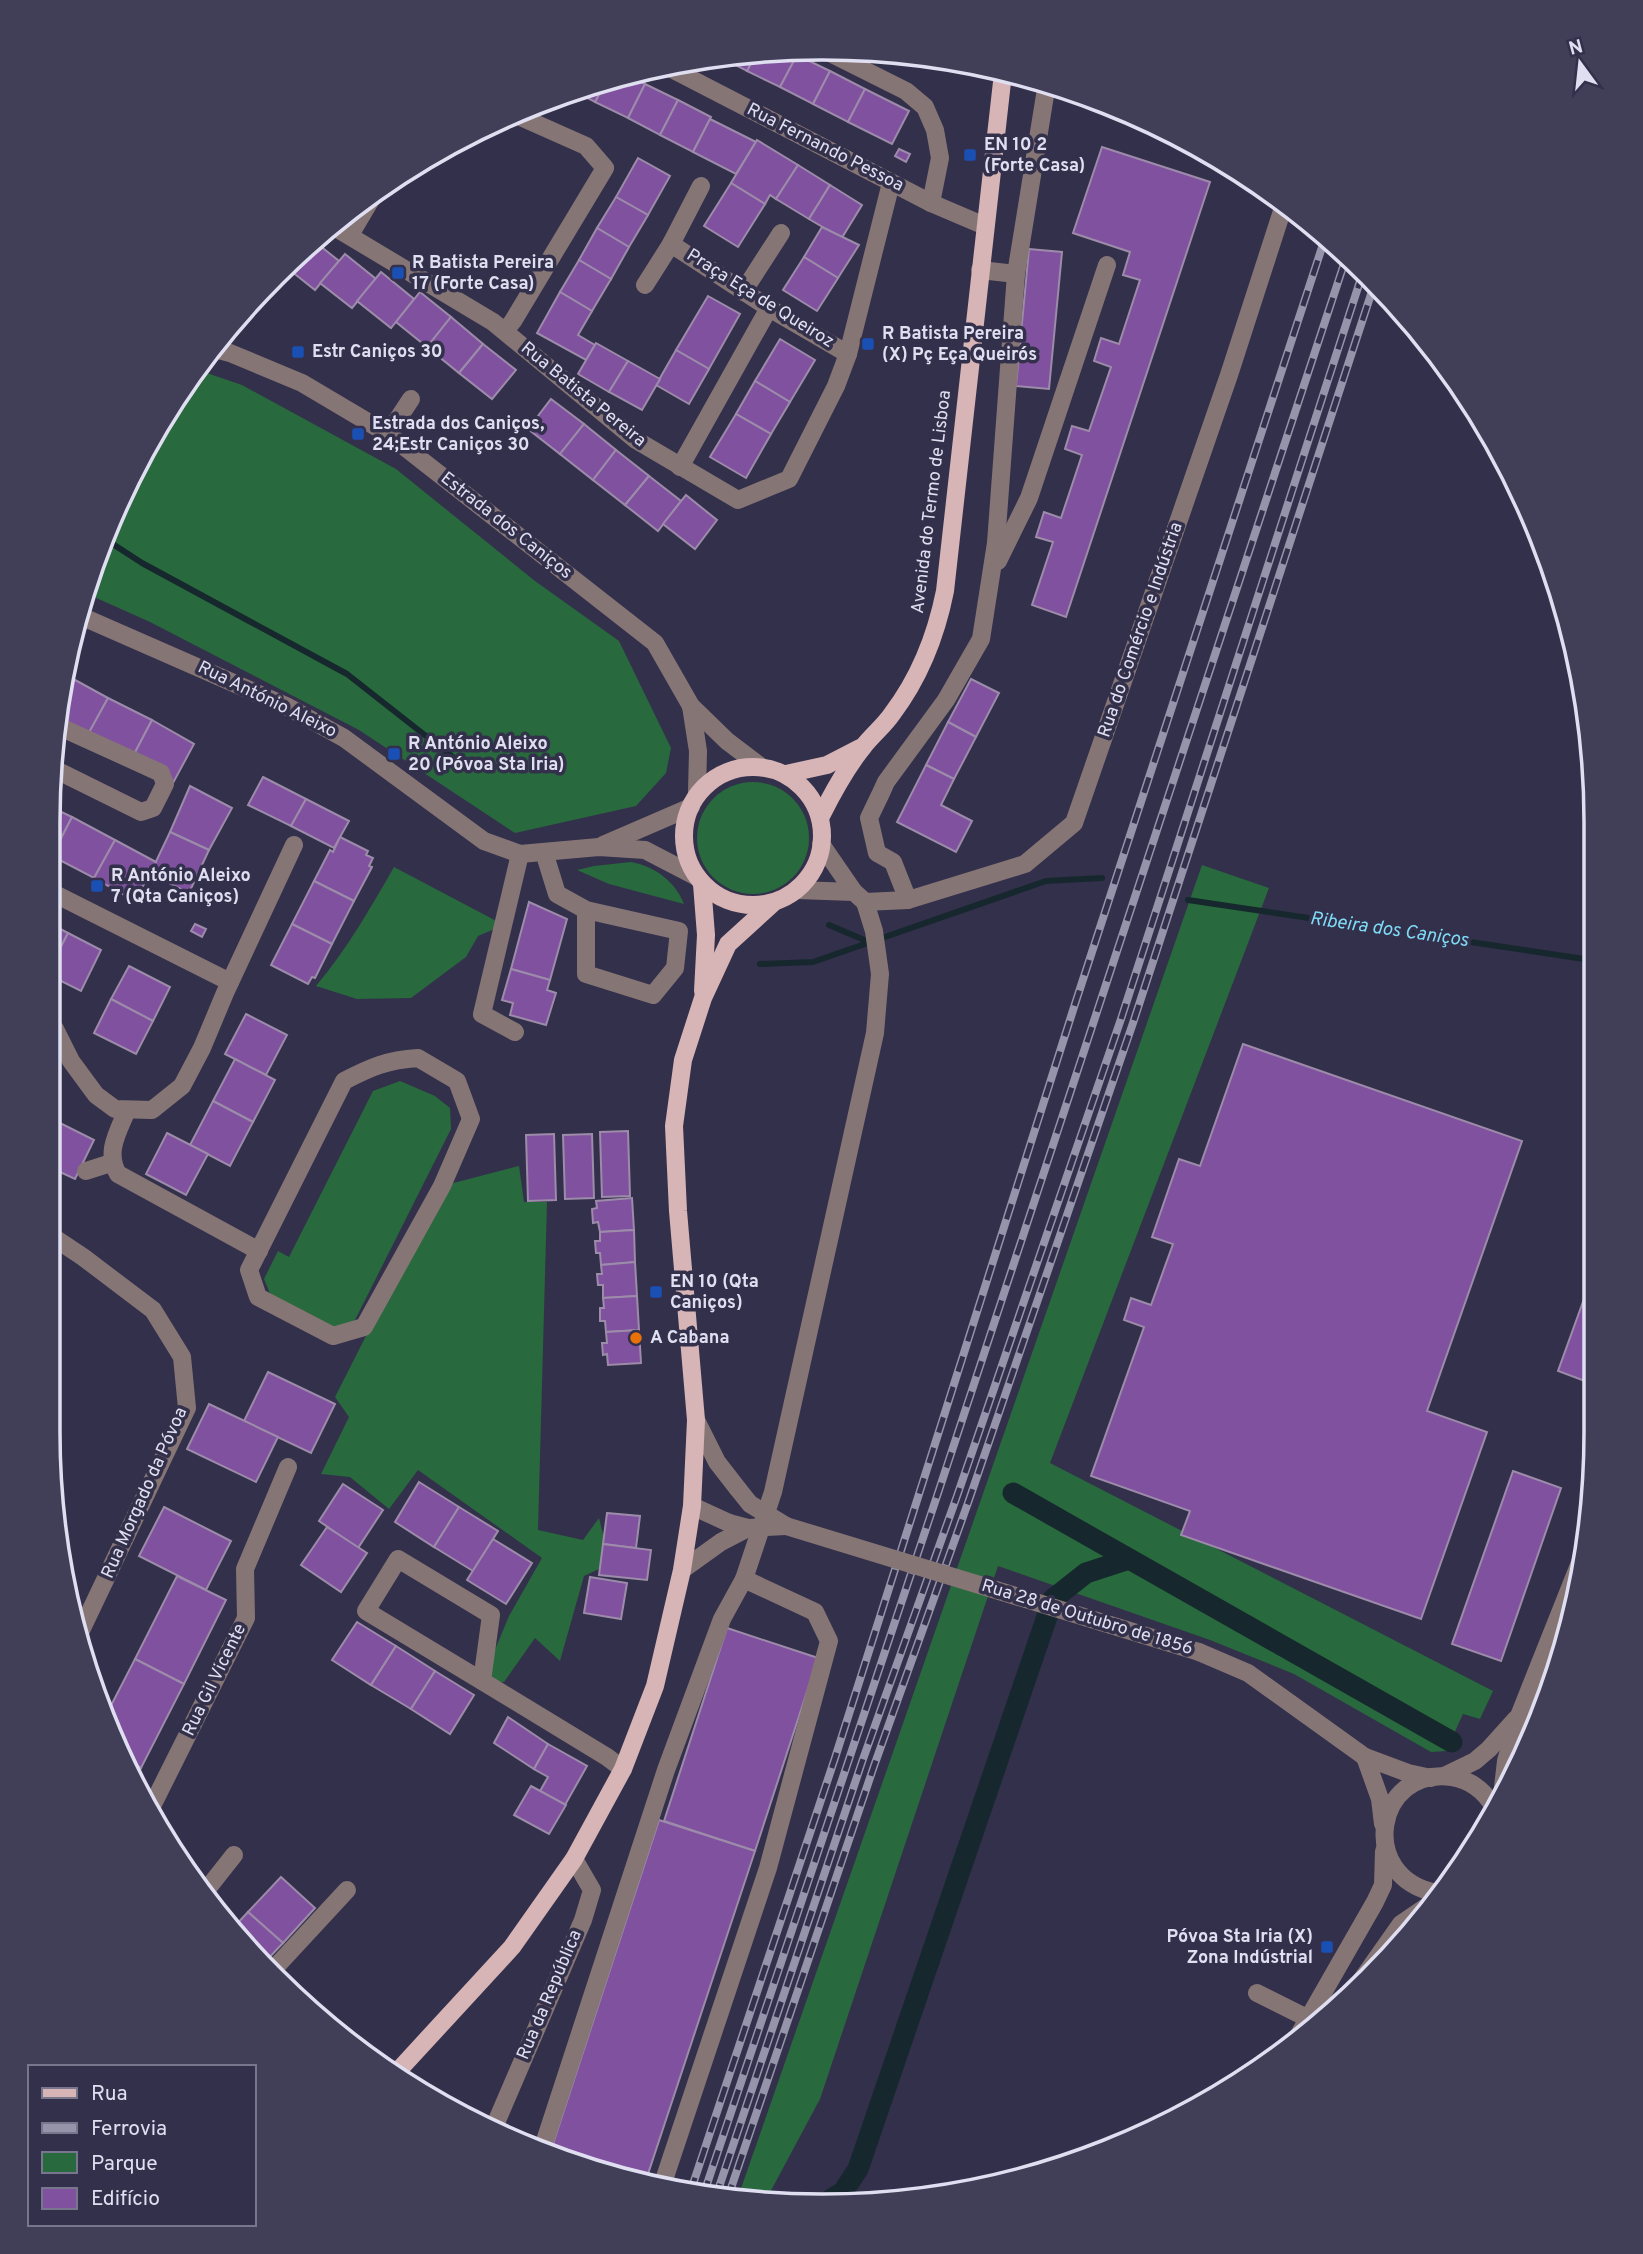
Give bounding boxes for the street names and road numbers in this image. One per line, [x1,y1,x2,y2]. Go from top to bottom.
street label: Rua Fernando Pessoa [743,98,907,198]
street label: Praça Eça de Queiroz [682,244,838,354]
street label: Rua Batista Pereira [516,337,650,453]
street label: Avenida do Termo de Lisboa [907,389,957,615]
street label: Estrada dos Caniços [435,467,577,585]
street label: Rua do Comércio e Indústria [1093,519,1189,741]
street label: Rua António Aleixo [194,656,340,744]
street label: Rua Morgado da Póvoa [97,1404,193,1582]
street label: Rua 28 de Outubro de 1856 [978,1575,1196,1661]
street label: Rua Gil Vicente [178,1620,252,1740]
street label: Rua da República [512,1927,588,2063]

